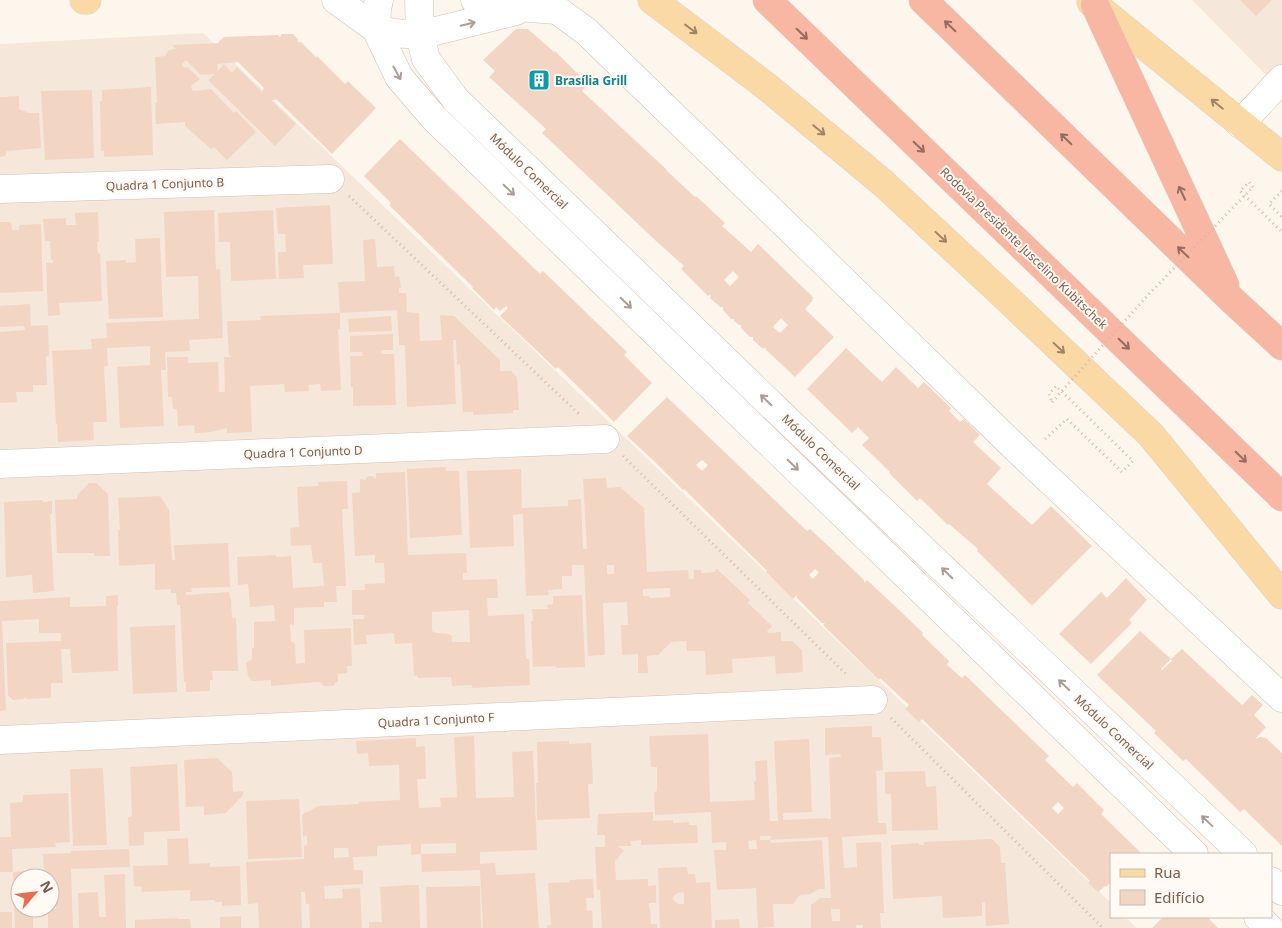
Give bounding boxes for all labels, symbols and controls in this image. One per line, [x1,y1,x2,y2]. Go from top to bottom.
one-way arrow [459,19,475,28]
one-way arrow [943,20,956,32]
one-way arrow [684,24,697,35]
one-way arrow [796,28,808,40]
one-way arrow [393,65,403,79]
building icon: Brasília Grill [527,68,551,92]
place label: Brasília Grill [555,72,627,89]
one-way arrow [1211,99,1224,110]
one-way arrow [812,124,825,135]
street label: Módulo Comercial [486,129,572,213]
one-way arrow [1060,133,1072,145]
one-way arrow [912,141,925,153]
street label: Rodovia Presidente Juscelino Kubitschek [937,163,1112,333]
street label: Quadra 1 Conjunto B [106,173,225,195]
one-way arrow [503,184,515,197]
one-way arrow [1177,186,1187,201]
one-way arrow [934,231,947,243]
one-way arrow [1177,246,1189,258]
one-way arrow [619,297,631,309]
one-way arrow [1118,338,1130,351]
one-way arrow [1053,342,1065,354]
one-way arrow [760,394,772,406]
street label: Módulo Comercial [778,410,864,494]
street label: Quadra 1 Conjunto D [243,441,363,463]
one-way arrow [1235,451,1247,463]
one-way arrow [786,459,799,471]
one-way arrow [940,567,953,579]
one-way arrow [1058,679,1070,691]
street label: Módulo Comercial [1071,691,1157,773]
street label: Quadra 1 Conjunto F [377,708,495,732]
one-way arrow [1201,815,1214,827]
legend [1110,853,1272,918]
text: Rua [1154,862,1181,882]
north arrow [10,868,60,918]
text: N [36,877,58,896]
text: Edifício [1154,887,1205,907]

